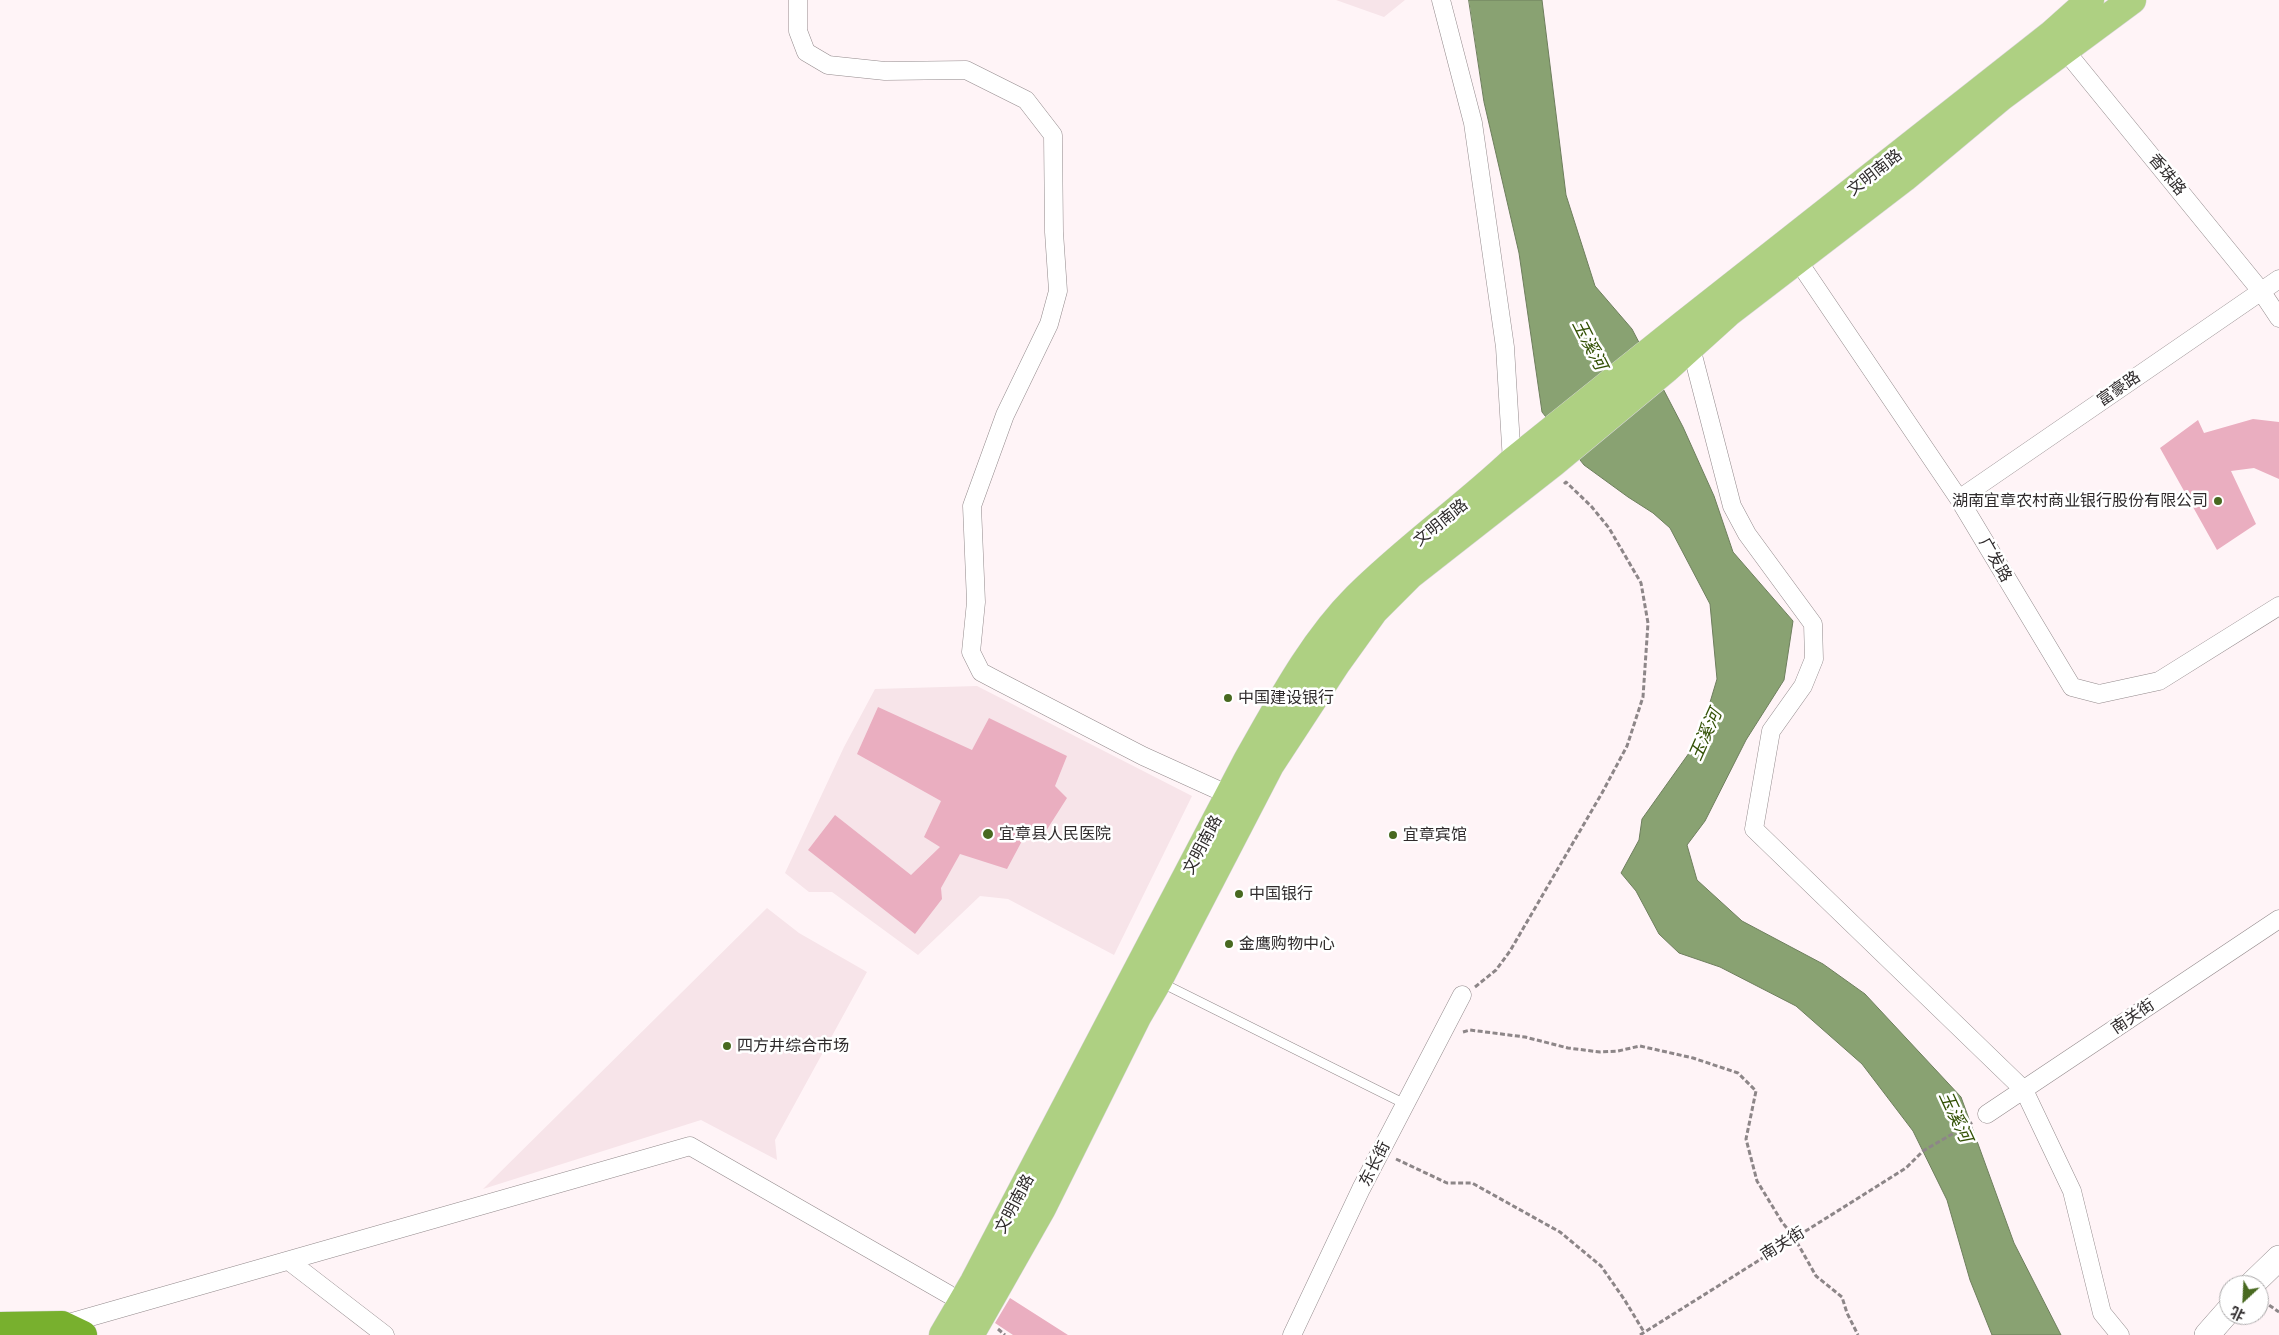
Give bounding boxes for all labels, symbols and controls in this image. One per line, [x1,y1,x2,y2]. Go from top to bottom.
street label: 文明南路 [1844,146,1906,200]
street label: 香珠路 [2144,150,2190,200]
water label: 玉溪河 [1567,316,1611,374]
street label: 富豪路 [2094,367,2144,411]
place label: 湖南宜章农村商业银行股份有限公司 [1952,491,2208,511]
street label: 文明南路 [1410,495,1472,551]
marker: 湖南宜章农村商业银行股份有限公司 [2212,495,2224,507]
street label: 广发路 [1975,534,2015,586]
place label: 中国建设银行 [1238,688,1334,708]
marker: 中国建设银行 [1222,692,1234,704]
water label: 玉溪河 [1685,706,1727,764]
street label: 文明南路 [1180,812,1226,878]
place label: 宜章县人民医院 [999,824,1111,844]
place label: 宜章宾馆 [1403,825,1467,845]
marker: 宜章县人民医院 [981,827,995,841]
marker: 宜章宾馆 [1387,829,1399,841]
place label: 中国银行 [1249,884,1313,904]
marker: 中国银行 [1233,888,1245,900]
place label: 金鹰购物中心 [1239,934,1335,954]
marker: 金鹰购物中心 [1223,938,1235,950]
street label: 南关街 [2108,996,2158,1038]
place label: 四方井综合市场 [737,1036,849,1056]
marker: 四方井综合市场 [721,1040,733,1052]
water label: 玉溪河 [1934,1088,1976,1146]
street label: 东长街 [1356,1138,1394,1190]
street label: 文明南路 [992,1171,1038,1237]
street label: 南关街 [1758,1223,1808,1265]
north arrow [2219,1275,2269,1325]
text: 北 [2228,1302,2248,1324]

